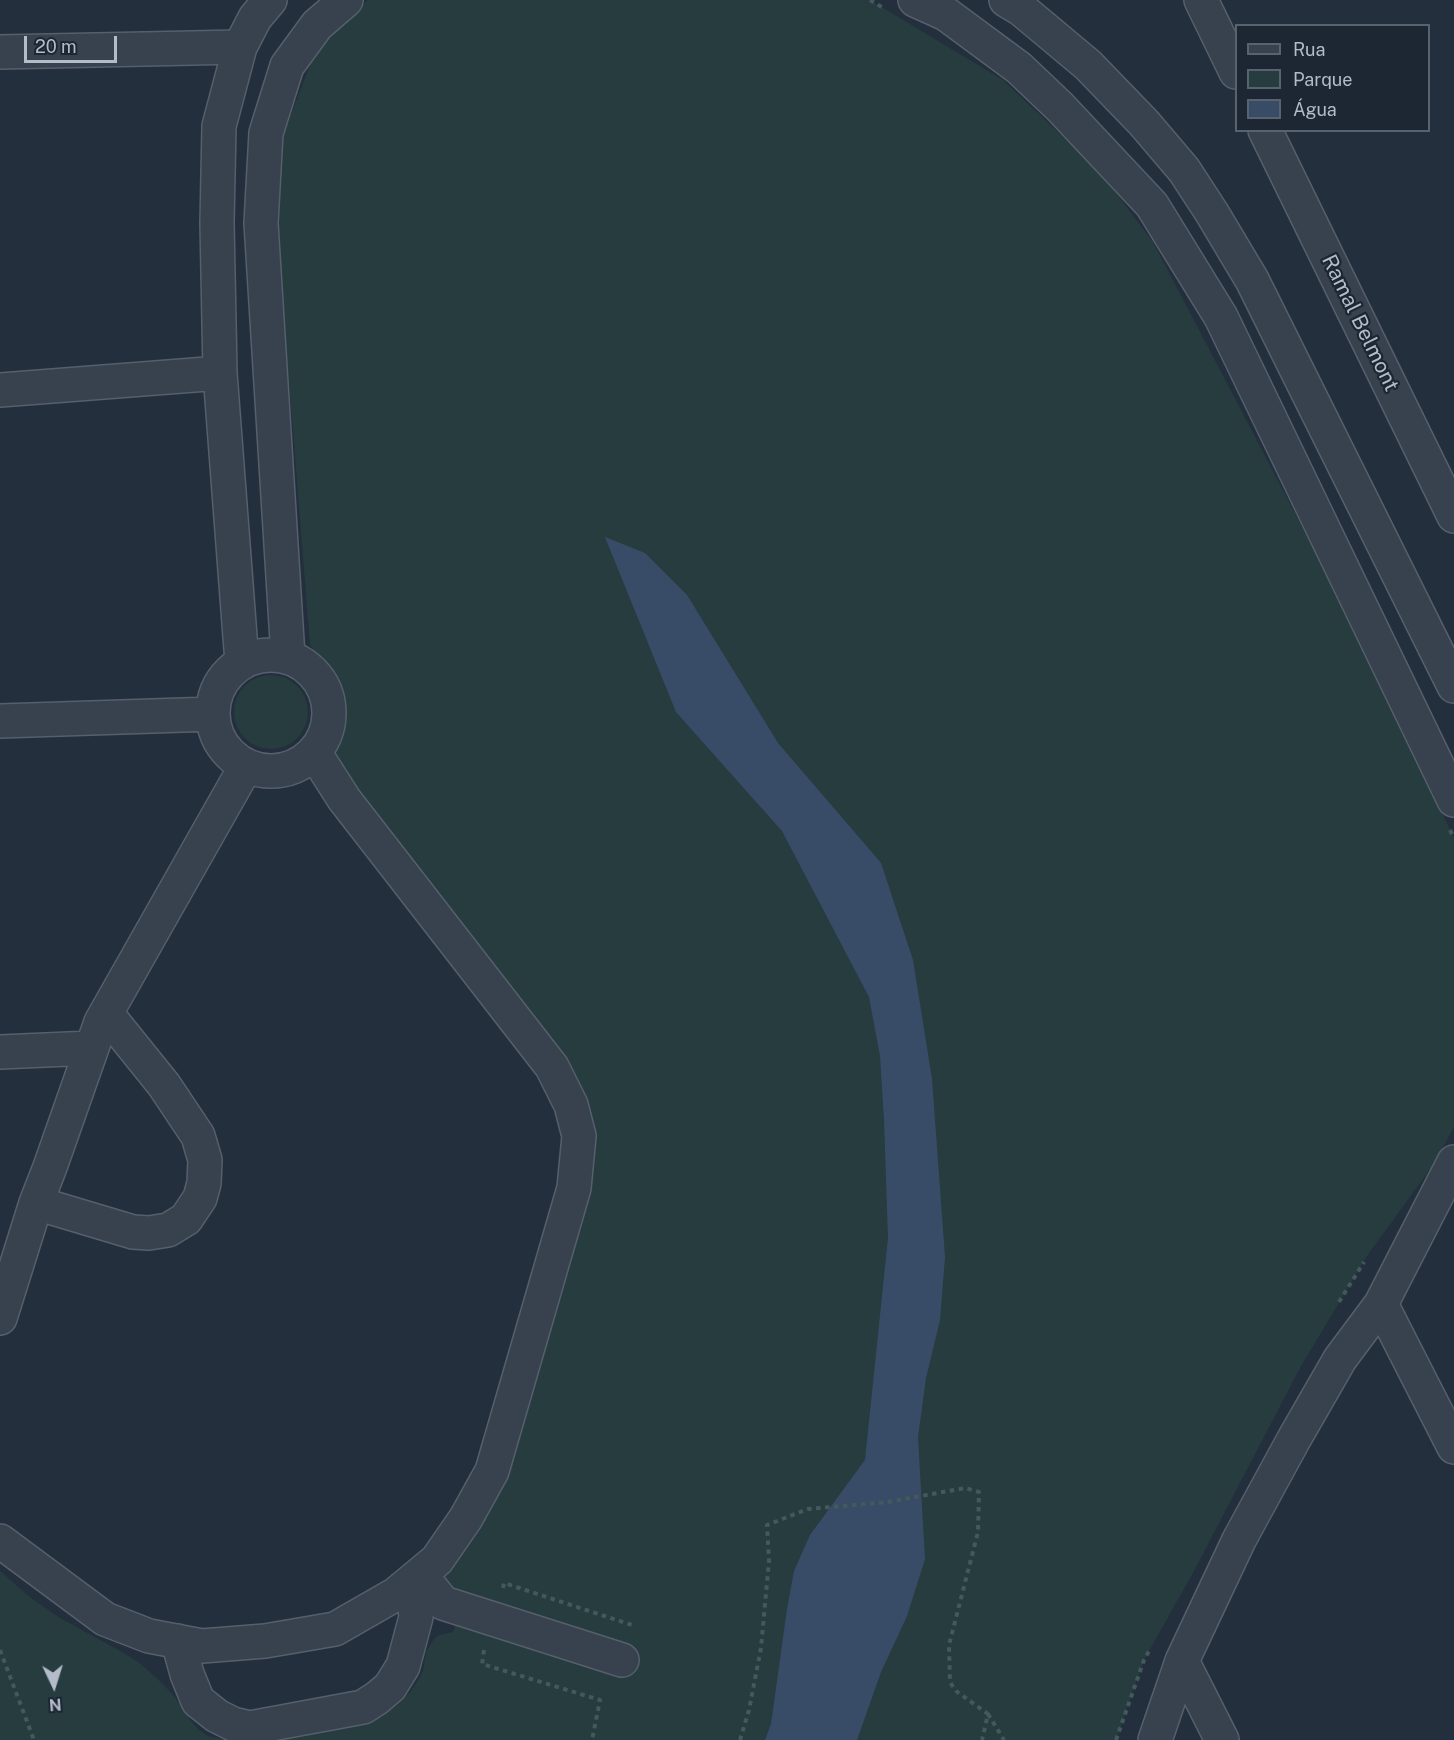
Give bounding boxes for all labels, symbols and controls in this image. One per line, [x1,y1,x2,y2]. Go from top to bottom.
scale bar [27,24,120,62]
legend [1235,24,1430,132]
text: 20 m [35,36,77,57]
text: Rua [1293,39,1325,60]
text: Parque [1293,69,1353,90]
text: Água [1293,99,1337,120]
street label: Ramal Belmont [1316,251,1404,395]
north arrow [24,1656,84,1716]
text: N [48,1695,62,1714]

